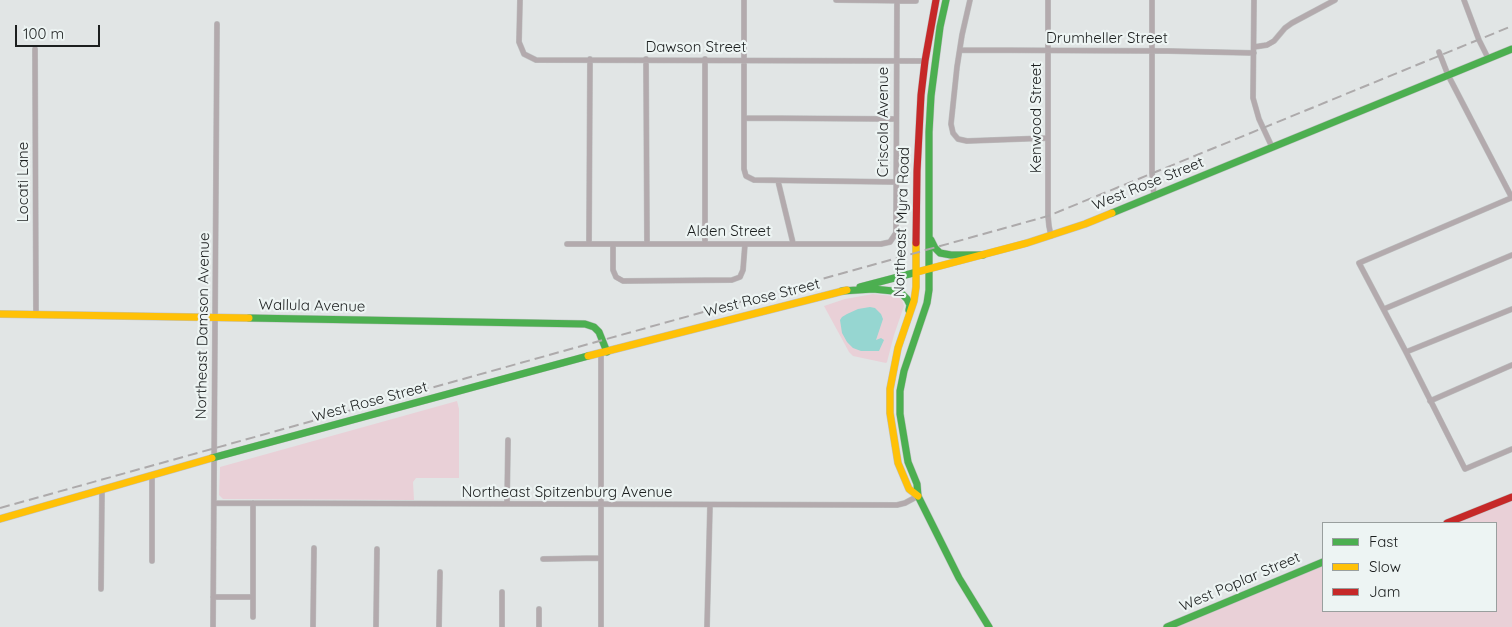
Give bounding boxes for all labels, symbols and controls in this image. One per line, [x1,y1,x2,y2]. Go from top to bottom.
scale bar [18,15,102,47]
text: 100 m [23,24,64,43]
street label: Drumheller Street [1046,29,1168,47]
street label: Dawson Street [646,38,746,56]
street label: Kenwood Street [1027,63,1045,173]
street label: Criscola Avenue [874,67,892,177]
street label: Locati Lane [14,142,32,222]
street label: Northeast Myra Road [890,147,914,297]
street label: West Rose Street [1090,153,1206,215]
street label: Alden Street [687,222,771,240]
street label: Northeast Damson Avenue [192,232,214,420]
street label: West Rose Street [702,275,822,321]
street label: Wallula Avenue [258,296,366,316]
street label: West Rose Street [310,378,430,426]
street label: Northeast Spitzenburg Avenue [461,483,673,501]
legend [1322,522,1497,612]
text: Fast [1369,532,1398,551]
street label: West Poplar Street [1177,548,1303,616]
text: Slow [1369,557,1401,576]
text: Jam [1369,582,1400,601]

